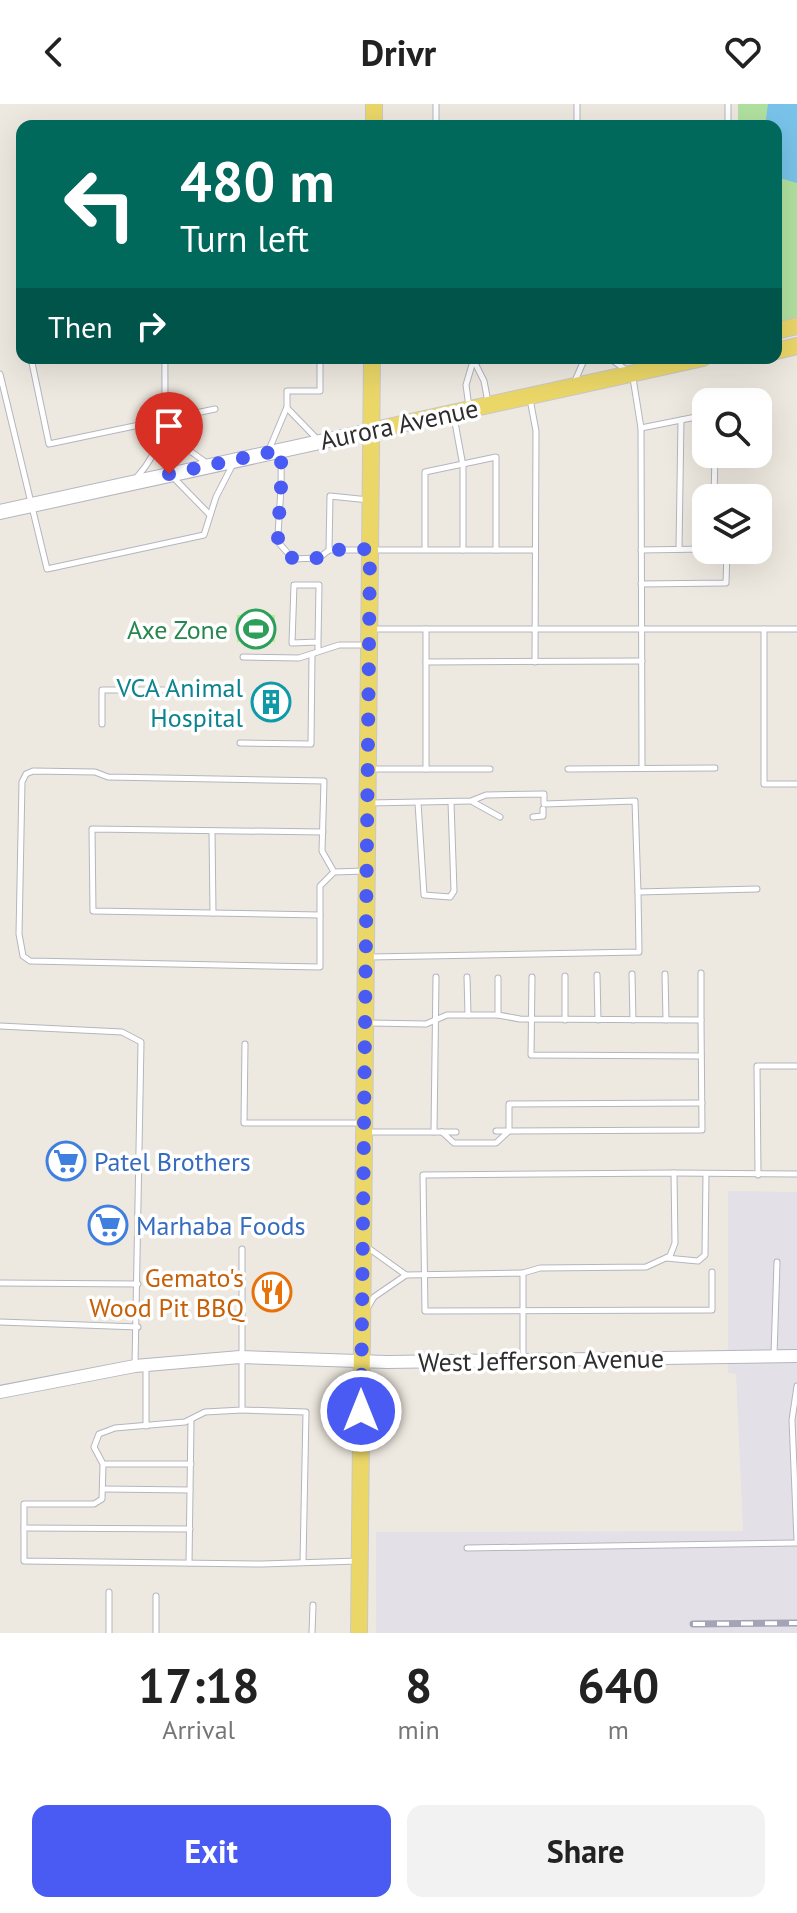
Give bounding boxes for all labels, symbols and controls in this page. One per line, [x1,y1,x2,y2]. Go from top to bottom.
text: Drivr [361,29,436,76]
icon: back [32,30,76,74]
icon: heart [721,30,765,74]
text: 480 m [180,145,335,217]
icon: left [48,152,152,256]
text: Turn left [180,215,309,262]
icon: right [129,304,173,348]
text: Then [48,307,113,346]
map controls [692,388,772,564]
button: search [692,388,772,468]
street label: Aurora Avenue [317,391,481,457]
pin [135,392,203,474]
icon: arrive [147,404,191,448]
button: layers [692,484,772,564]
sports icon: Axe Zone [235,608,277,650]
place label: Axe Zone [127,613,228,646]
place label: VCA Animal Hospital [116,671,243,734]
building icon: VCA Animal Hospital [250,681,292,723]
supermarket icon: Patel Brothers [45,1140,87,1182]
place label: Patel Brothers [94,1145,251,1178]
supermarket icon: Marhaba Foods [87,1204,129,1246]
place label: Marhaba Foods [136,1209,306,1242]
place label: Gemato's Wood Pit BBQ [89,1261,245,1324]
restaurant icon: Gemato's Wood Pit BBQ [251,1271,293,1313]
street label: West Jefferson Avenue [418,1341,664,1379]
position arrow [319,1369,403,1453]
text: 17:18 [138,1654,260,1716]
text: 8 [405,1654,432,1716]
text: 640 [578,1654,659,1716]
text: Arrival [162,1713,235,1746]
text: min [397,1713,440,1746]
text: m [608,1713,629,1746]
button: Exit [32,1805,391,1897]
button: Share [407,1805,765,1897]

